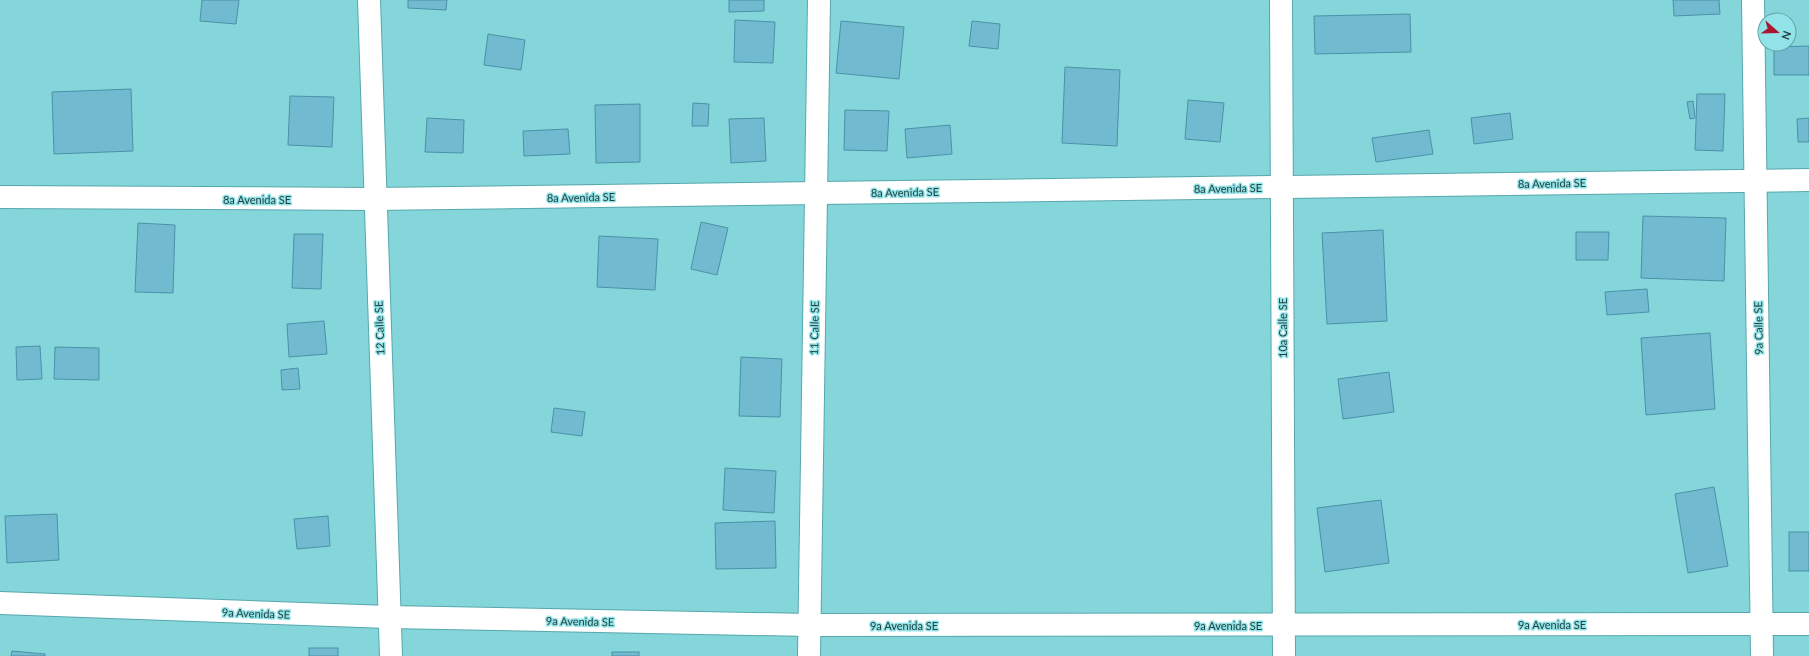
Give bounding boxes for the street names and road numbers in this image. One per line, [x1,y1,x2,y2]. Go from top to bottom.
street label: 8a Avenida SE [1518,176,1586,190]
street label: 8a Avenida SE [1194,181,1262,195]
street label: 8a Avenida SE [871,185,939,199]
street label: 8a Avenida SE [547,190,615,204]
street label: 8a Avenida SE [223,193,291,206]
street label: 10a Calle SE [1276,298,1289,358]
street label: 12 Calle SE [372,301,386,355]
street label: 11 Calle SE [807,301,821,355]
street label: 9a Calle SE [1751,301,1765,355]
street label: 9a Avenida SE [222,605,290,621]
street label: 9a Avenida SE [546,614,614,628]
street label: 9a Avenida SE [1518,618,1586,631]
street label: 9a Avenida SE [870,619,938,632]
street label: 9a Avenida SE [1194,619,1262,632]

